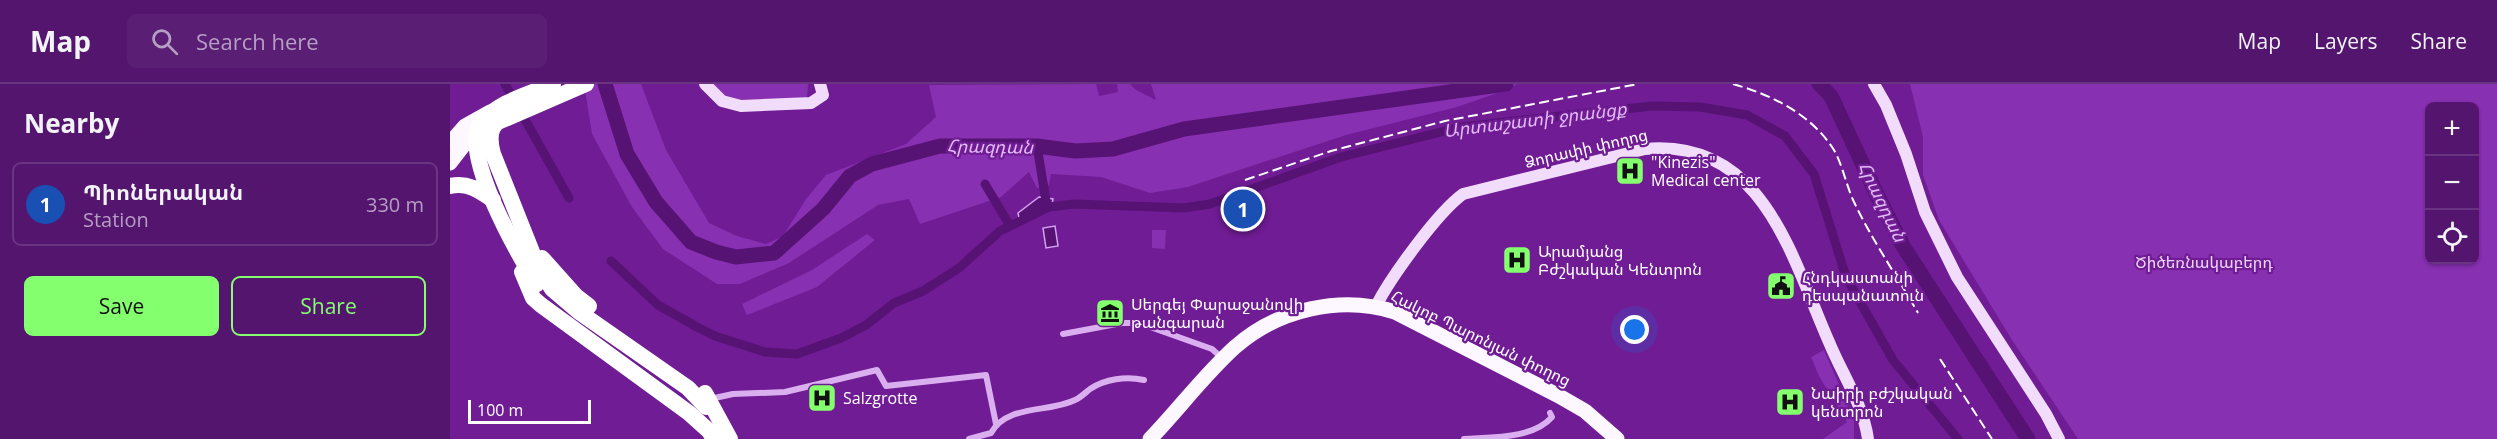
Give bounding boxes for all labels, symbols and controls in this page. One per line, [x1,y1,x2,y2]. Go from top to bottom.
search box [127,14,547,68]
text: Map [30,22,91,60]
icon: search [148,25,181,58]
text: Search here [196,26,319,56]
text: Map [2238,27,2281,55]
text: Layers [2314,27,2378,55]
text: Share [2411,27,2467,55]
water label: Արտաշատի ջրանցք [1442,96,1629,142]
map controls [2425,102,2479,264]
button: + [2425,102,2479,156]
text: Nearby [24,105,119,141]
street label: Ձորափի փողոց [1522,123,1650,173]
water label: Հրազդան [947,133,1035,159]
place label: "Kinezis" Medical center [1651,151,1761,191]
hospital icon: "Kinezis" Medical center [1614,155,1646,187]
button: − [2425,156,2479,210]
water label: Հրազդան [1853,158,1913,247]
text: Պիոներական [83,176,243,206]
pin: 1 [1224,186,1262,232]
text: 1 [40,191,51,218]
text: 330 m [366,191,424,218]
text: Station [83,206,149,233]
button: locate [2425,210,2479,264]
place label: Արամյանց Բժշկական Կենտրոն [1538,240,1702,280]
hospital icon: Արամյանց Բժշկական Կենտրոն [1501,244,1533,276]
park label: Ծիծեռնակաբերդ [2135,251,2273,273]
place label: Հնդկաստանի դեսպանատուն [1802,266,1924,306]
public building icon: Հնդկաստանի դեսպանատուն [1765,270,1797,302]
button: Save [24,276,219,336]
button: Share [231,276,426,336]
street label: Հակոբ Պարոնյան փողոց [1387,285,1575,391]
place label: Սերգեյ Փարաջանովի թանգարան [1131,293,1303,333]
museum icon: Սերգեյ Փարաջանովի թանգարան [1094,297,1126,329]
your location [1620,315,1649,344]
hospital icon: Salzgrotte [806,382,838,414]
place label: Նաիրի բժշկական կենտրոն [1811,382,1953,422]
hospital icon: Նաիրի բժշկական կենտրոն [1774,386,1806,418]
place label: Salzgrotte [843,387,917,409]
scale bar [468,397,591,424]
text: 100 m [477,399,523,421]

